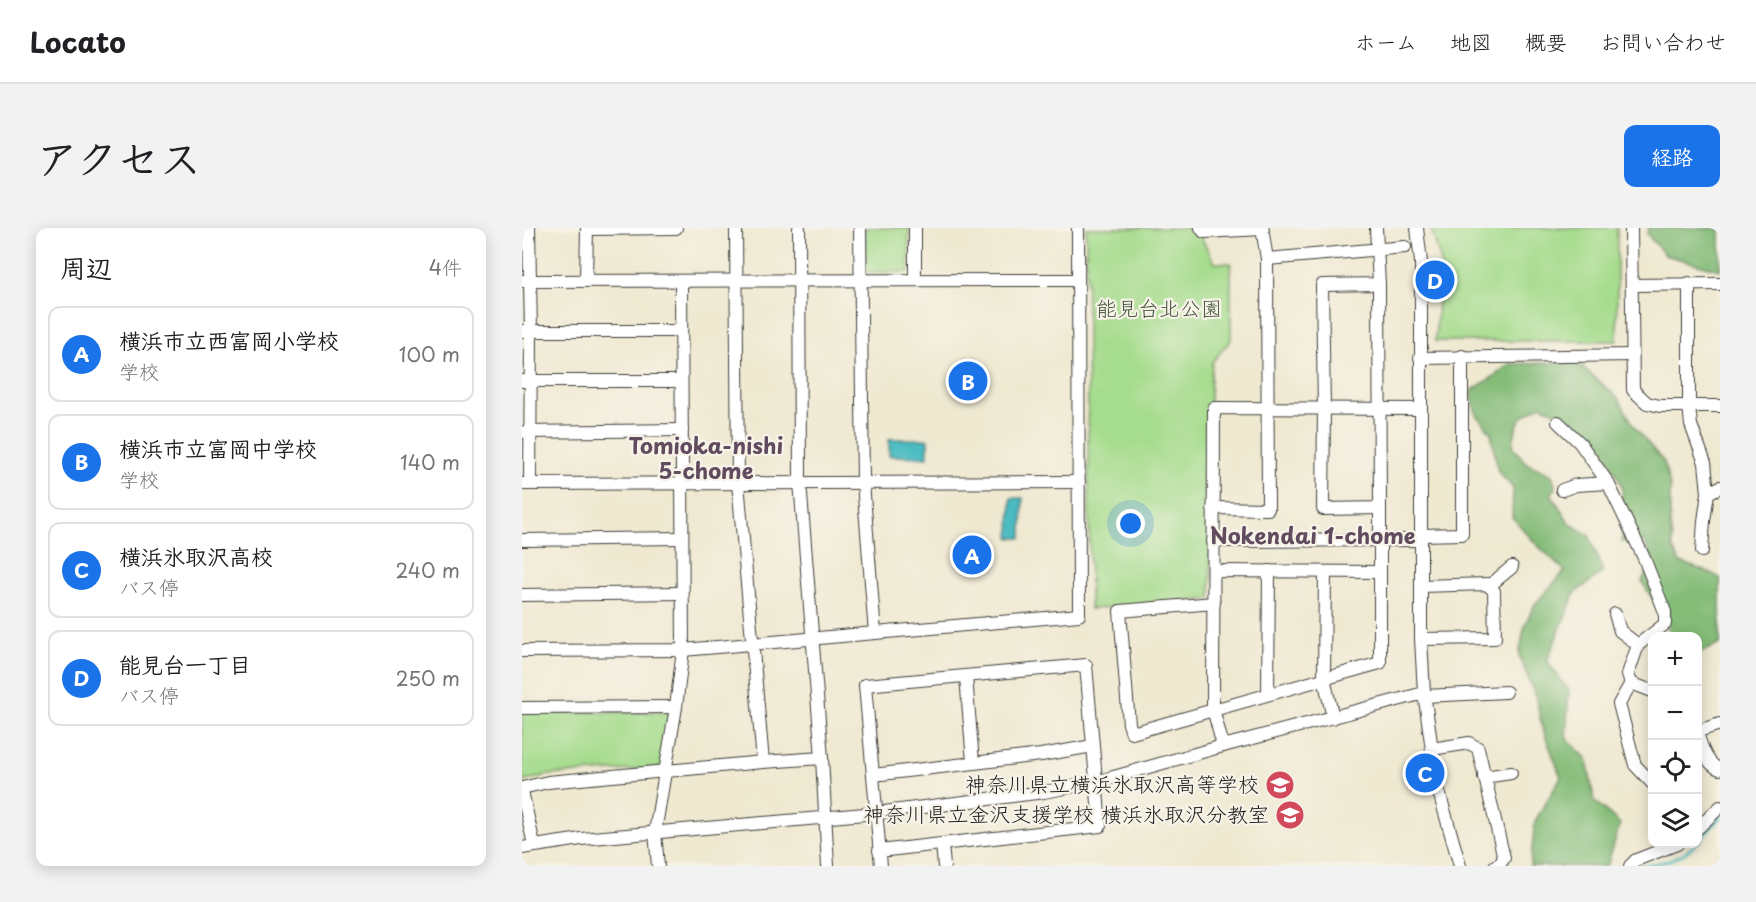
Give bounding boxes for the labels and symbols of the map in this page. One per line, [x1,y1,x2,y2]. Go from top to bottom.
pin: D [1416,257,1454,302]
park label: 能見台北公園 [1096,291,1222,323]
pin: B [948,358,988,404]
district label: Tomioka-nishi 5-chome [629,428,784,486]
your location [1116,509,1145,538]
district label: Nokendai 1-chome [1210,518,1416,551]
pin: A [952,532,992,578]
pin: C [1406,750,1444,796]
place label: 神奈川県立横浜氷取沢高等学校 [965,767,1259,799]
school or university icon: 神奈川県立横浜氷取沢高等学校 [1264,769,1296,801]
place label: 神奈川県立金沢支援学校 横浜氷取沢分教室 [863,797,1269,829]
school or university icon: 神奈川県立金沢支援学校 横浜氷取沢分教室 [1274,799,1306,831]

